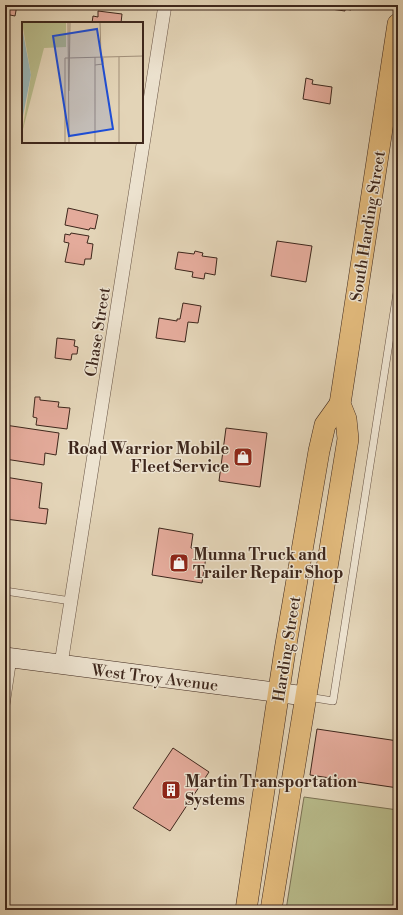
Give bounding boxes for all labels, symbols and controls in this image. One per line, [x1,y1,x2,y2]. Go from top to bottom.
inset map [22,22,143,143]
street label: South Harding Street [346,149,390,303]
street label: Chase Street [81,286,115,378]
place label: Road Warrior Mobile Fleet Service [68,439,229,477]
shop icon: Road Warrior Mobile Fleet Service [232,446,254,468]
place label: Munna Truck and Trailer Repair Shop [193,545,343,583]
shop icon: Munna Truck and Trailer Repair Shop [168,552,190,574]
street label: Harding Street [269,595,305,703]
street label: West Troy Avenue [89,660,219,696]
place label: Martin Transportation Systems [185,772,357,810]
building icon: Martin Transportation Systems [160,779,182,801]

